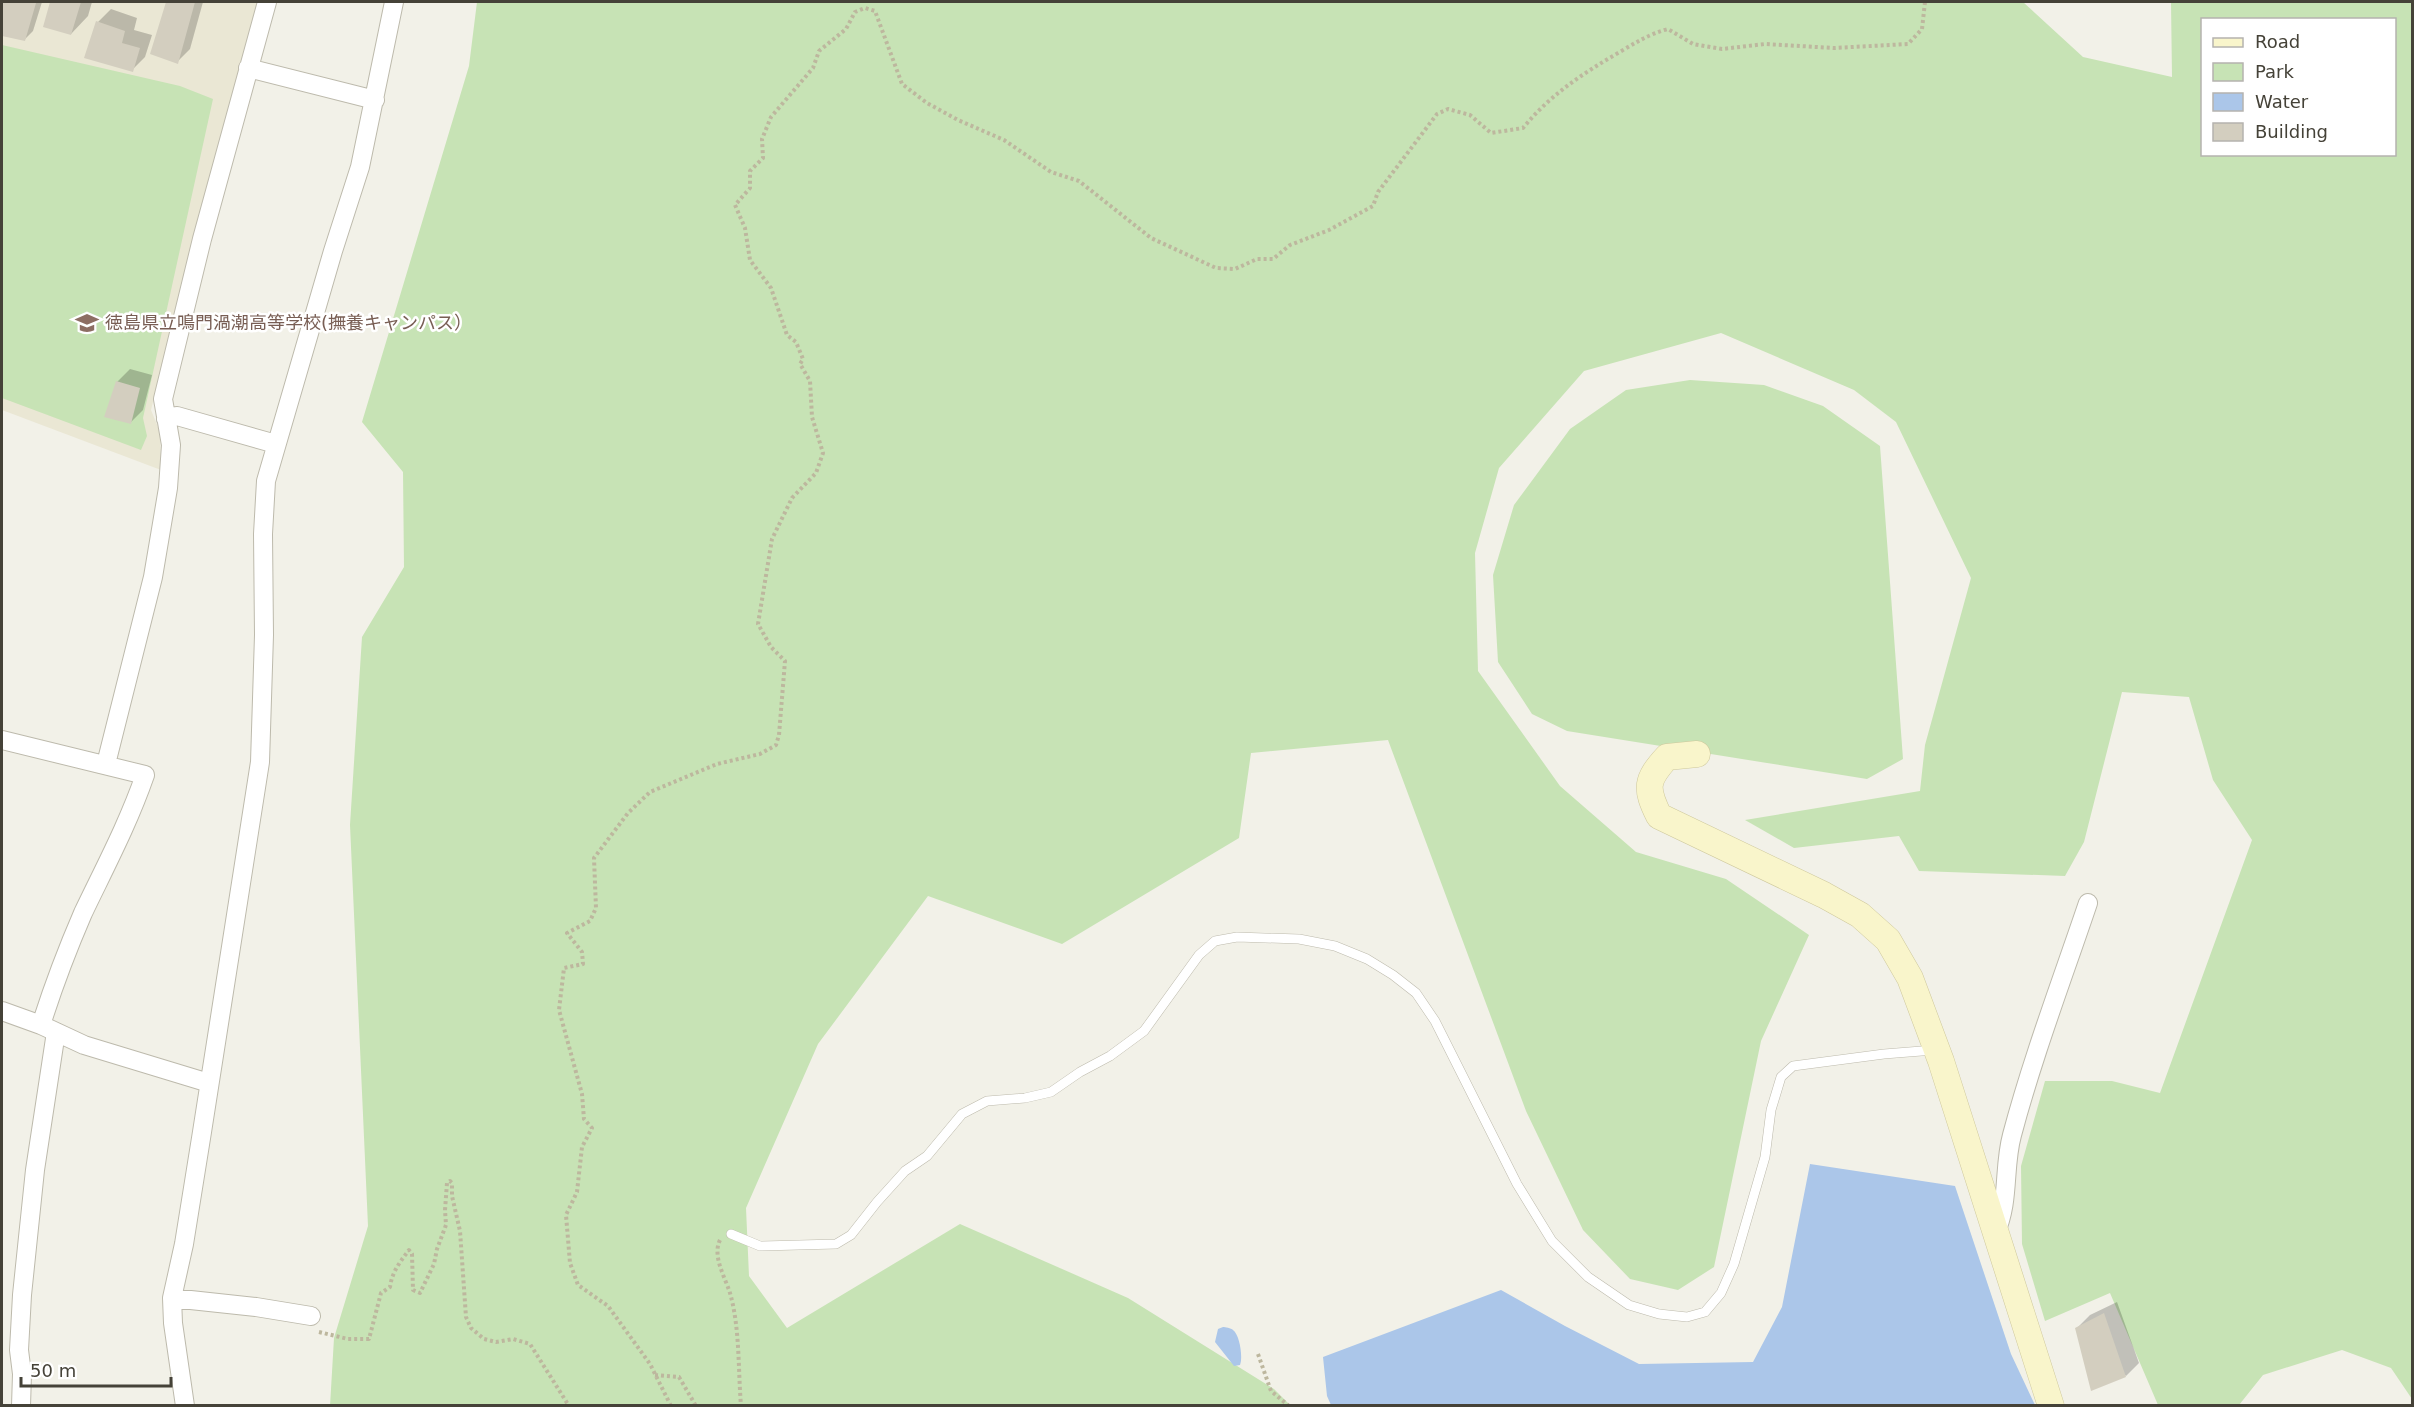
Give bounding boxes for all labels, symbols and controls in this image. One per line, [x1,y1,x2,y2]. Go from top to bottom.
legend [2201,18,2396,156]
text: Road [2255,31,2300,52]
text: Park [2255,61,2294,82]
text: Water [2255,91,2309,112]
text: Building [2255,121,2328,142]
school or university icon: 徳島県立鳴門渦潮高等学校(撫養キャンパス） [74,310,100,336]
place label: 徳島県立鳴門渦潮高等学校(撫養キャンパス） [105,312,472,333]
scale bar [21,1350,171,1388]
text: 50 m [30,1360,76,1381]

